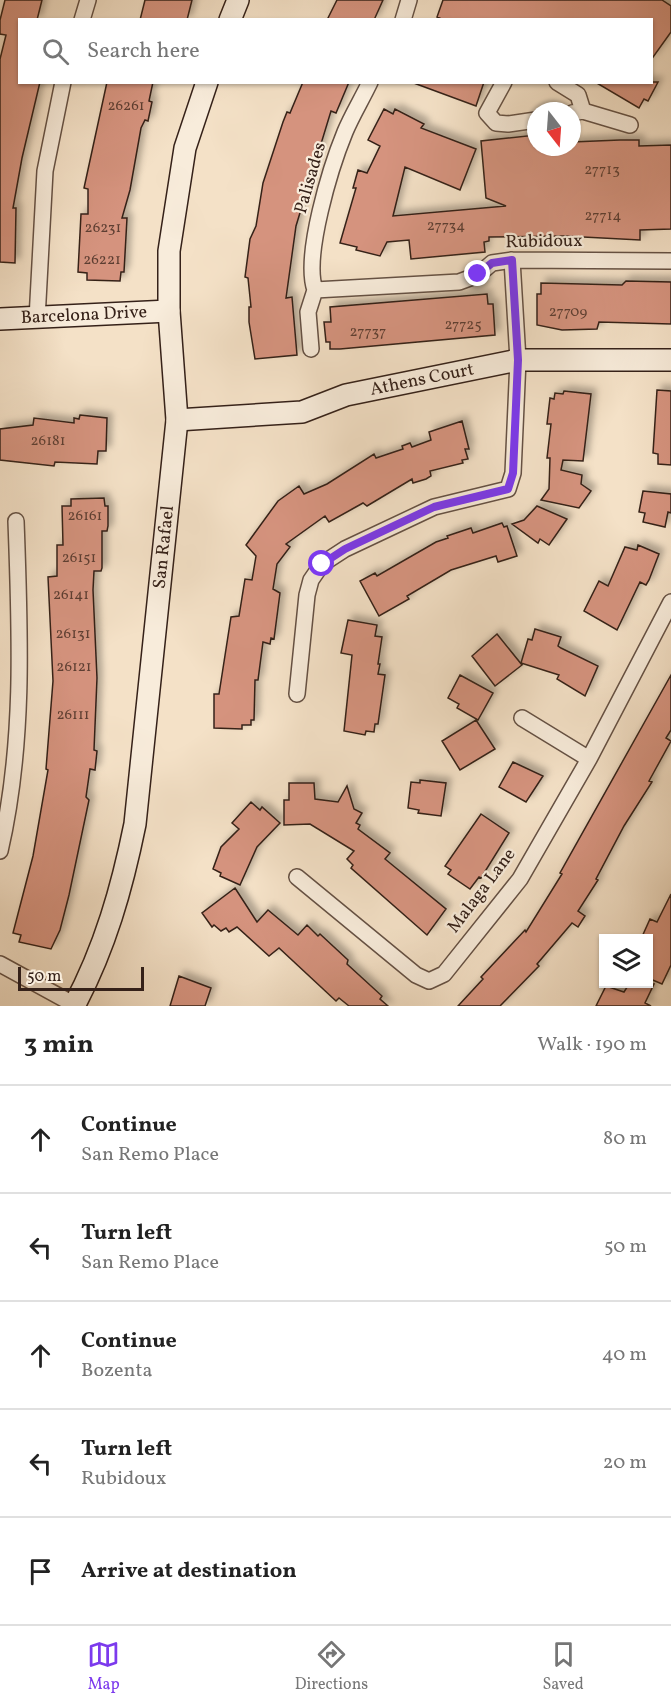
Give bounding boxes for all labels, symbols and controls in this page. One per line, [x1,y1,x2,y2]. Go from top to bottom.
search box [18,18,653,84]
icon: search [39,35,72,68]
text: Search here [87,36,200,67]
house number: 26261 [107,96,145,117]
north arrow [527,102,581,156]
street label: Palisades [289,139,333,217]
house number: 27713 [584,160,620,181]
house number: 27714 [584,206,622,227]
house number: 27734 [427,216,465,237]
house number: 26231 [85,218,121,239]
street label: Rubidoux [505,229,583,255]
house number: 26221 [83,250,121,271]
route end [464,260,490,286]
street label: Barcelona Drive [20,300,148,331]
house number: 27709 [549,302,587,323]
house number: 27725 [444,315,482,336]
house number: 27737 [350,322,386,343]
street label: Athens Court [368,357,476,402]
house number: 26181 [31,431,65,452]
street label: San Rafael [147,504,181,590]
house number: 26161 [68,506,102,527]
house number: 26151 [62,548,96,569]
route start [308,550,334,576]
house number: 26141 [53,585,89,606]
house number: 26131 [56,624,90,645]
house number: 26121 [56,657,92,678]
house number: 26111 [56,705,90,726]
street label: Malaga Lane [442,843,522,939]
map controls [599,934,653,988]
button: layers [599,934,653,988]
scale bar [18,964,144,992]
text: 50 m [27,966,61,988]
text: 3 min [24,1027,94,1063]
text: Walk · 190 m [537,1031,647,1059]
text: Continue [81,1110,177,1141]
icon: ahead [24,1123,57,1156]
text: 80 m [603,1125,647,1153]
text: San Remo Place [81,1141,219,1169]
text: Turn left [81,1218,172,1249]
icon: left [24,1231,57,1264]
text: 50 m [604,1233,647,1261]
text: San Remo Place [81,1249,219,1277]
text: Continue [81,1326,177,1357]
icon: ahead [24,1339,57,1372]
text: 40 m [602,1341,647,1369]
text: Bozenta [81,1357,153,1385]
text: Turn left [81,1434,172,1465]
icon: left [24,1447,57,1480]
text: 20 m [603,1449,647,1477]
text: Rubidoux [81,1465,167,1493]
icon: arrive [24,1555,57,1588]
text: Arrive at destination [81,1556,297,1587]
tab: Map [87,1638,120,1696]
tab: Directions [295,1638,368,1696]
tab: Saved [543,1638,584,1696]

